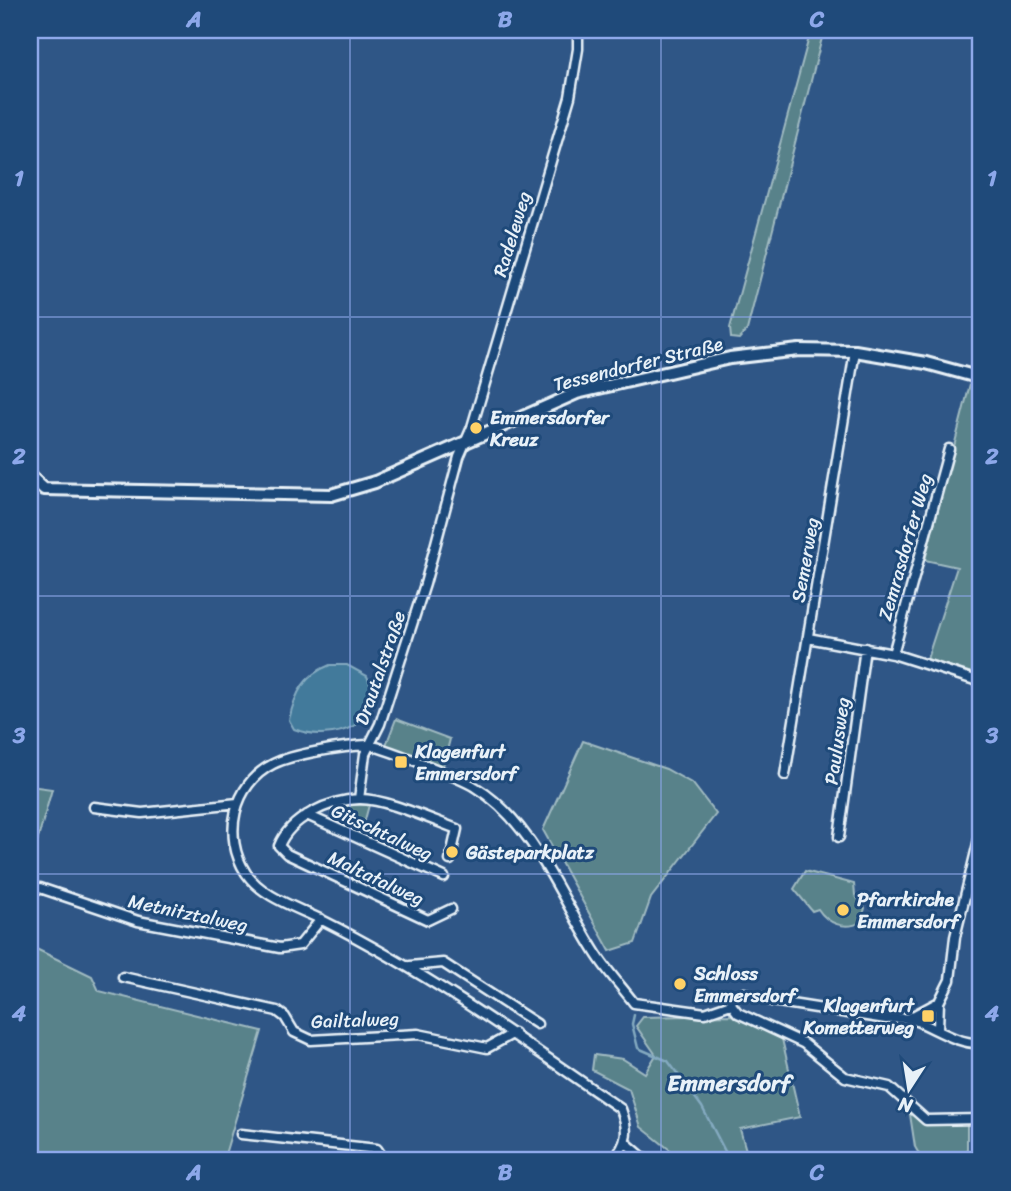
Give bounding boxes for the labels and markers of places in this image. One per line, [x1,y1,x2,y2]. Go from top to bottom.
place label: Emmersdorfer Kreuz [489,401,611,456]
marker: Emmersdorfer Kreuz [468,420,484,436]
place label: Klagenfurt Emmersdorf [414,735,520,790]
marker: Klagenfurt Emmersdorf [393,754,409,770]
place label: Gästeparkplatz [465,836,595,869]
marker: Gästeparkplatz [444,844,460,860]
place label: Pfarrkirche Emmersdorf [857,883,962,938]
marker: Pfarrkirche Emmersdorf [835,902,851,918]
place label: Schloss Emmersdorf [693,957,799,1012]
marker: Schloss Emmersdorf [672,976,688,992]
place label: Klagenfurt Kometterweg [802,989,915,1044]
marker: Klagenfurt Kometterweg [920,1008,936,1024]

